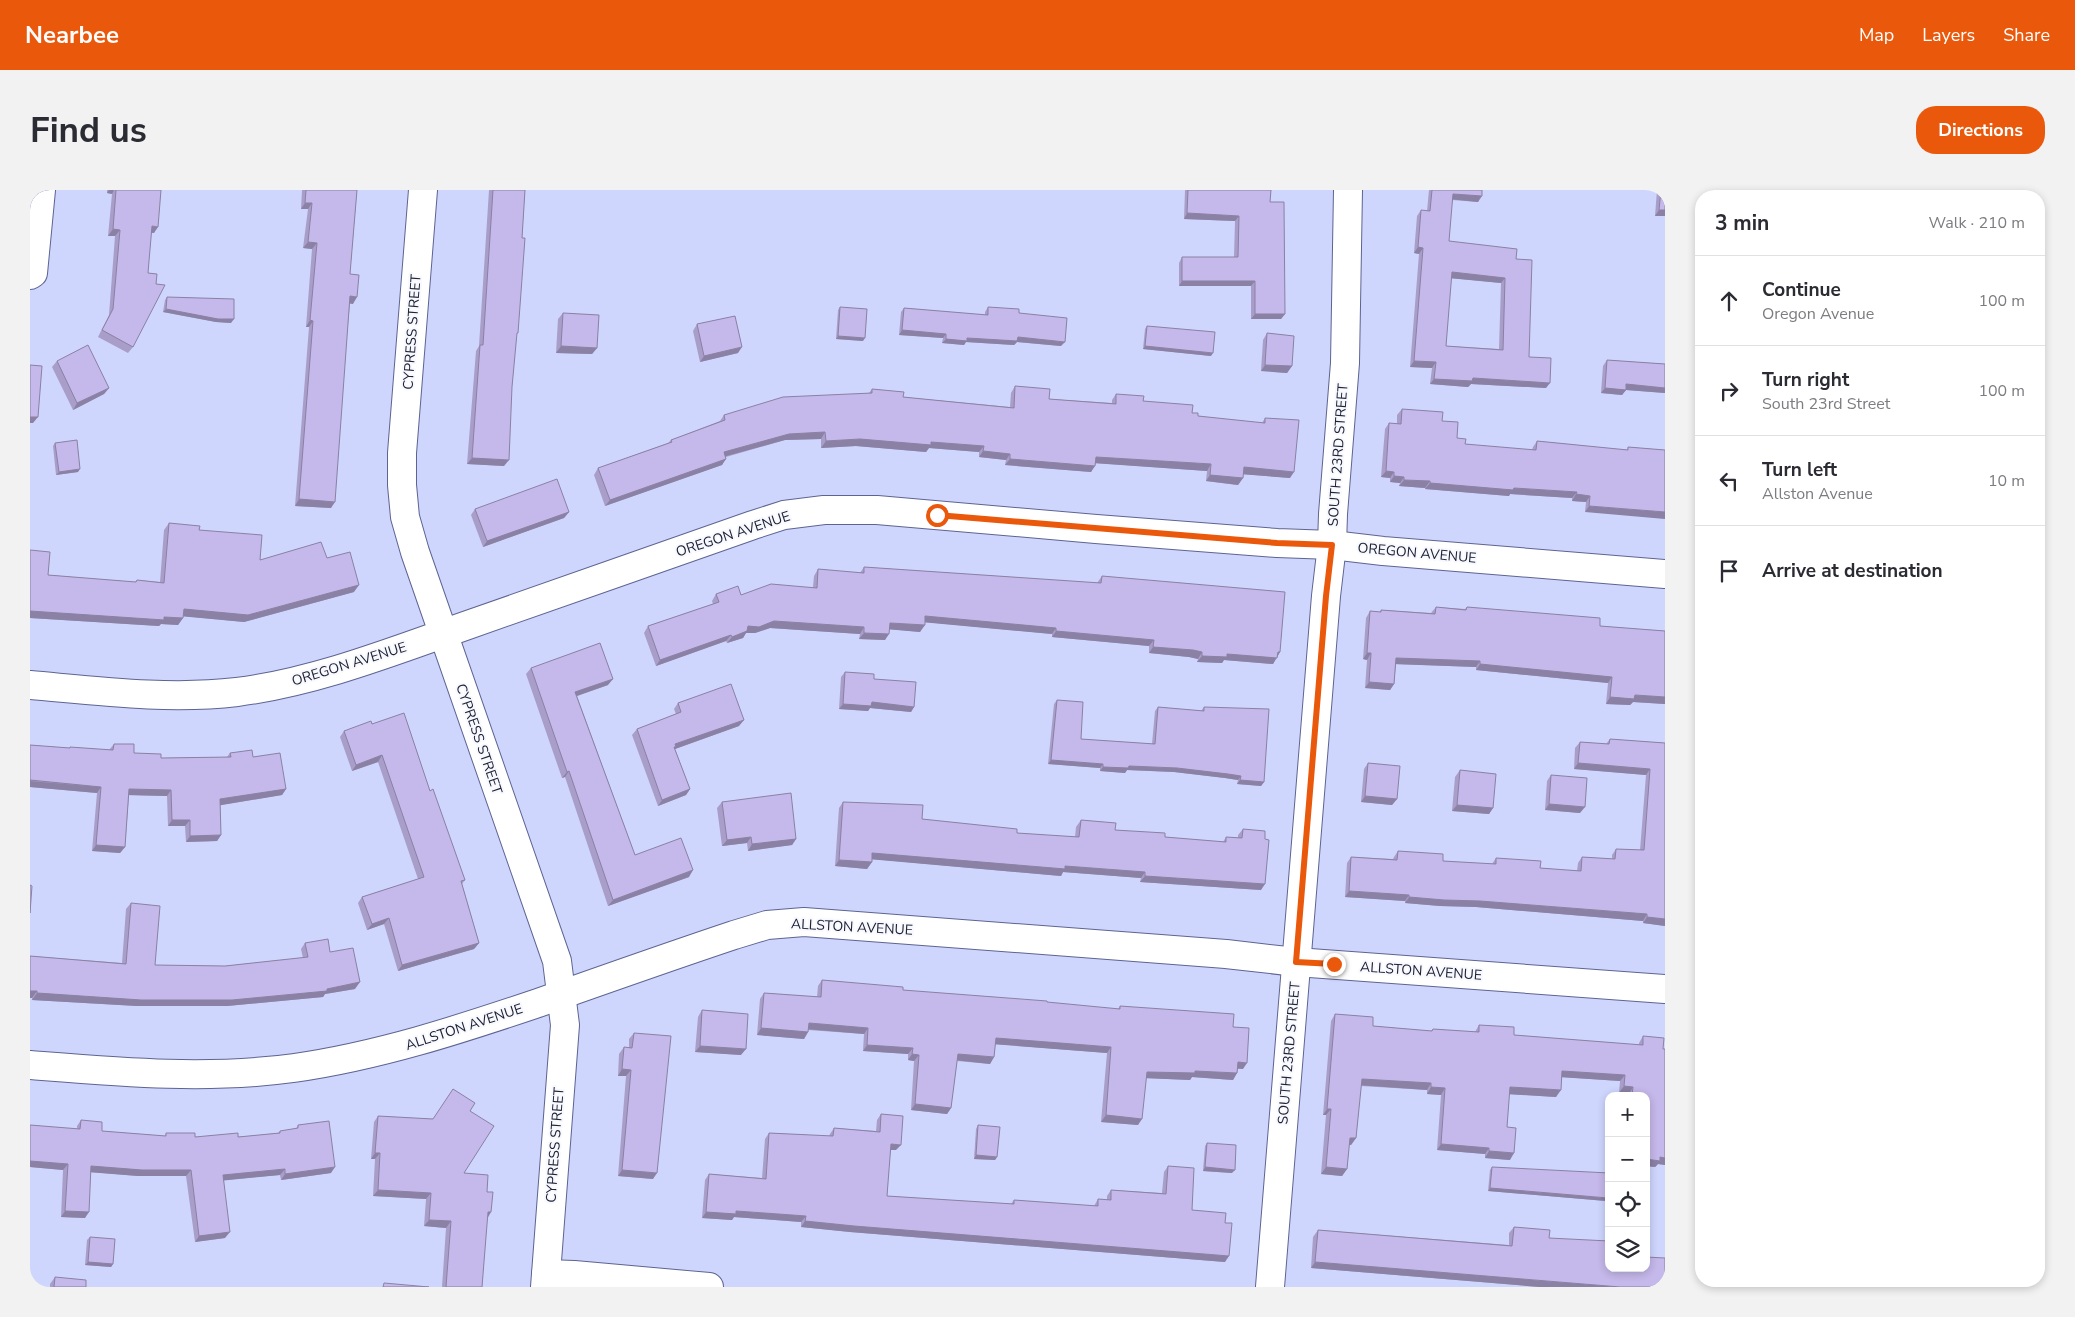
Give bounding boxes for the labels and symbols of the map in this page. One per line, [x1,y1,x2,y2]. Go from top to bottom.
street label: CYPRESS STREET [398,273,426,390]
street label: SOUTH 23RD STREET [1324,382,1353,527]
route start [926,504,949,527]
street label: OREGON AVENUE [673,507,793,561]
street label: OREGON AVENUE [1357,538,1477,568]
street label: OREGON AVENUE [289,638,409,690]
street label: CYPRESS STREET [451,681,507,797]
street label: ALLSTON AVENUE [791,914,913,940]
route end [1323,953,1346,976]
street label: ALLSTON AVENUE [1359,957,1483,985]
street label: SOUTH 23RD STREET [1273,980,1305,1125]
street label: ALLSTON AVENUE [403,999,525,1055]
street label: CYPRESS STREET [541,1086,569,1203]

